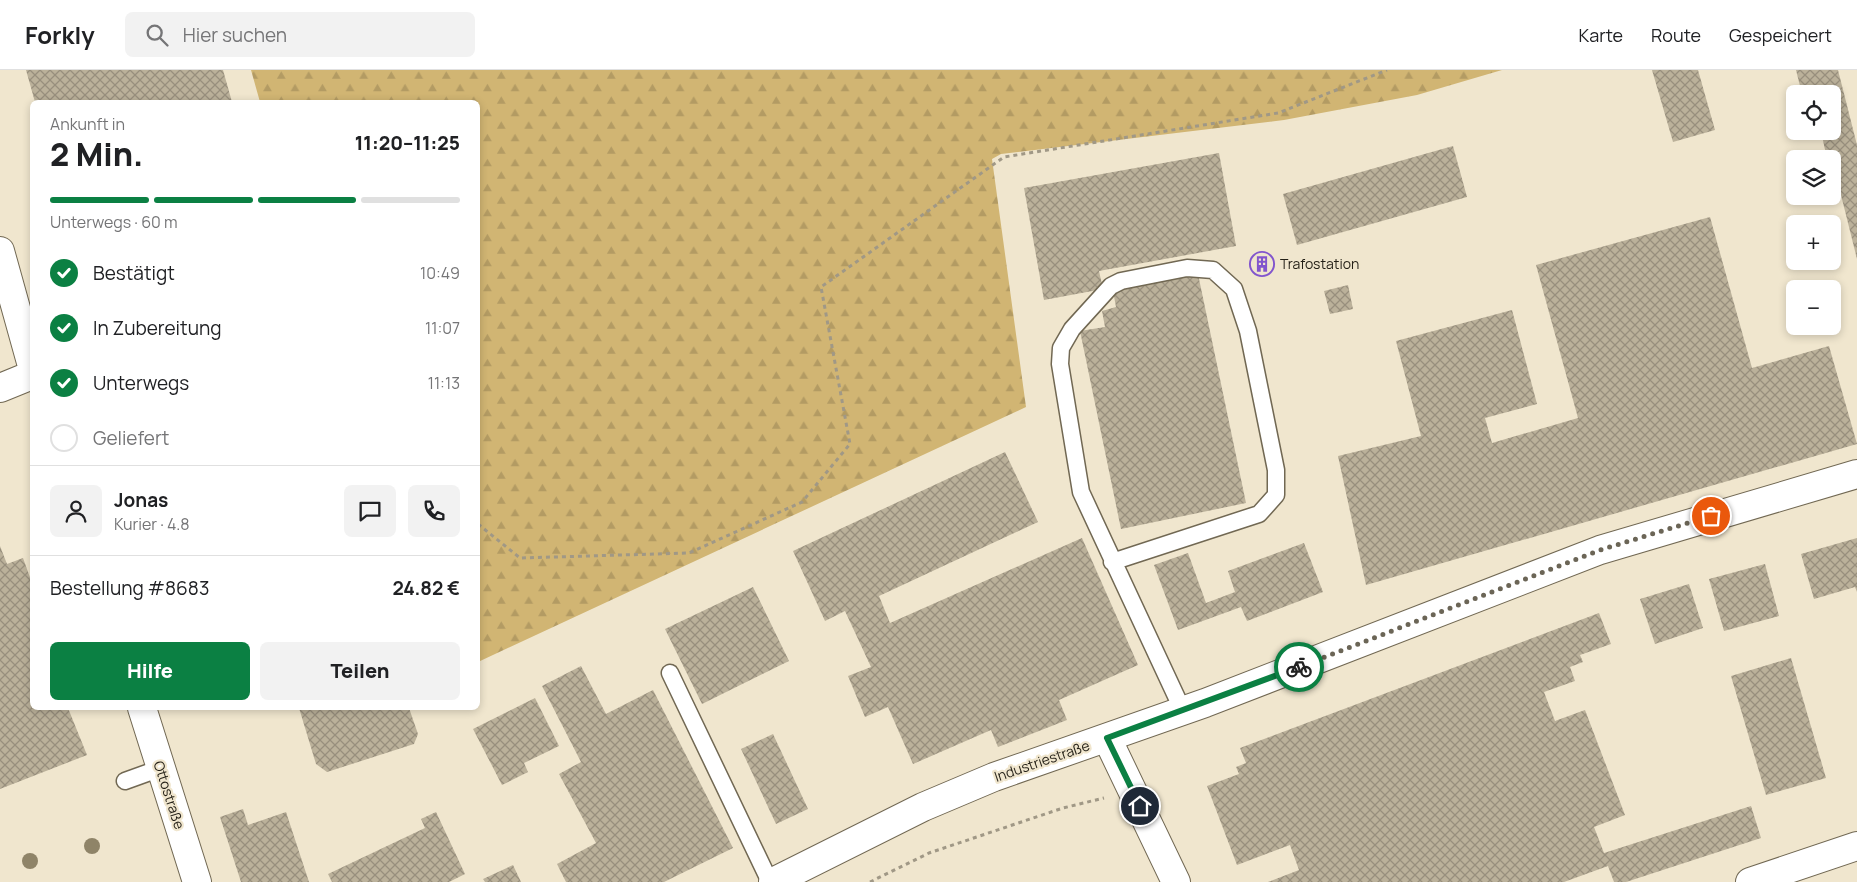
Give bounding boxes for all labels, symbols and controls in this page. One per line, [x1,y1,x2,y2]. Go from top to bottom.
search box [125,12,475,57]
text: Forkly [25,18,95,51]
icon: search [143,21,171,49]
text: Hier suchen [183,22,287,48]
text: Karte [1578,23,1623,47]
text: Route [1651,23,1701,47]
text: Gespeichert [1729,23,1832,47]
map controls [1786,85,1841,335]
button: locate [1786,85,1841,140]
text: Ankunft in [50,113,125,135]
text: 11:20–11:25 [355,130,460,156]
text: 2 Min. [50,132,143,176]
button: layers [1786,150,1841,205]
text: Unterwegs · 60 m [50,211,178,233]
button: + [1786,215,1841,270]
building icon: Trafostation [1249,251,1275,277]
place label: Trafostation [1280,254,1359,273]
icon: check [50,259,78,287]
text: Bestätigt [93,260,175,286]
text: 10:49 [420,262,460,284]
button: − [1786,280,1841,335]
icon: check [50,314,78,342]
text: In Zubereitung [93,315,221,341]
text: 11:07 [425,317,460,339]
icon: check [50,369,78,397]
text: Unterwegs [93,370,189,396]
text: 11:13 [428,372,460,394]
text: Geliefert [93,425,169,451]
button: person [50,485,102,537]
button: chat [344,485,396,537]
button: phone [408,485,460,537]
text: Jonas [114,487,168,513]
pin [1690,495,1732,537]
icon: bag [1697,502,1725,530]
text: Kurier · 4.8 [114,513,190,535]
text: Bestellung #8683 [50,575,209,601]
text: 24.82 € [392,575,460,601]
button: Hilfe [50,642,250,700]
button: Teilen [260,642,460,700]
courier [1274,642,1324,692]
icon: bike [1285,653,1313,681]
street label: Industriestraße [992,735,1092,786]
street label: Ottostraße [150,758,189,831]
pin [1119,785,1161,827]
icon: home [1126,792,1154,820]

